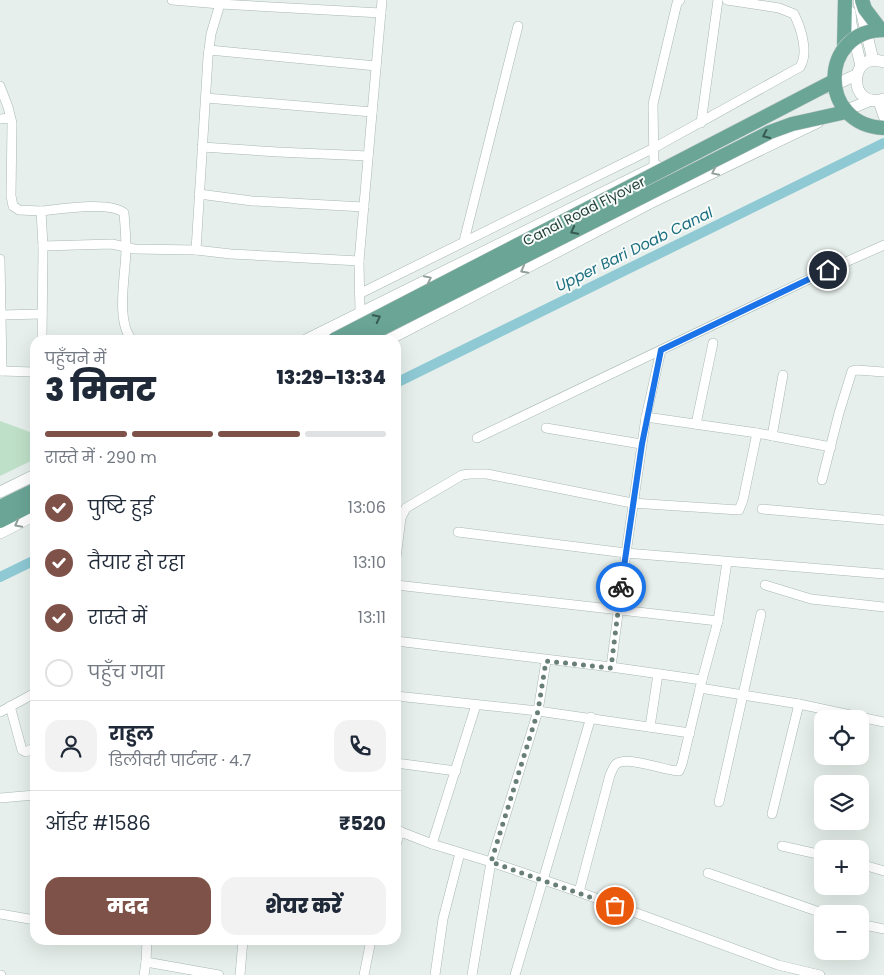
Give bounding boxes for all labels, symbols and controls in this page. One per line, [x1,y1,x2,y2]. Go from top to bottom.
one-way arrow [762,128,771,139]
one-way arrow [711,166,720,176]
street label: Canal Road Flyover [519,171,649,251]
water label: Upper Bari Doab Canal [552,202,717,296]
one-way arrow [570,225,579,235]
pin [807,249,849,291]
icon: home [814,256,842,284]
one-way arrow [520,264,529,274]
one-way arrow [423,275,432,285]
one-way arrow [372,314,381,324]
text: पहुँचने में [45,347,106,370]
text: 13:29–13:34 [277,364,386,391]
text: 3 मिनट [45,367,156,412]
text: रास्ते में · 290 m [45,446,157,469]
icon: check [45,494,73,522]
text: पुष्टि हुई [88,494,153,521]
text: 13:06 [348,496,386,519]
one-way arrow [14,518,23,528]
icon: check [45,549,73,577]
text: तैयार हो रहा [88,549,185,576]
text: 13:10 [353,551,386,574]
courier [596,562,646,612]
icon: bike [607,573,635,601]
icon: check [45,604,73,632]
text: रास्ते में [88,604,147,631]
text: 13:11 [358,606,386,629]
text: पहुँच गया [88,659,164,686]
map controls [814,710,869,960]
button: locate [814,710,869,765]
button: person [45,720,97,772]
text: राहुल [109,720,154,747]
button: phone [334,720,386,772]
text: डिलीवरी पार्टनर · 4.7 [109,749,251,772]
button: layers [814,775,869,830]
text: ऑर्डर #1586 [45,810,150,837]
text: ₹520 [339,810,386,837]
button: + [814,840,869,895]
button: मदद [45,877,211,935]
button: शेयर करें [221,877,386,935]
pin [594,885,636,927]
icon: bag [601,892,629,920]
button: − [814,905,869,960]

